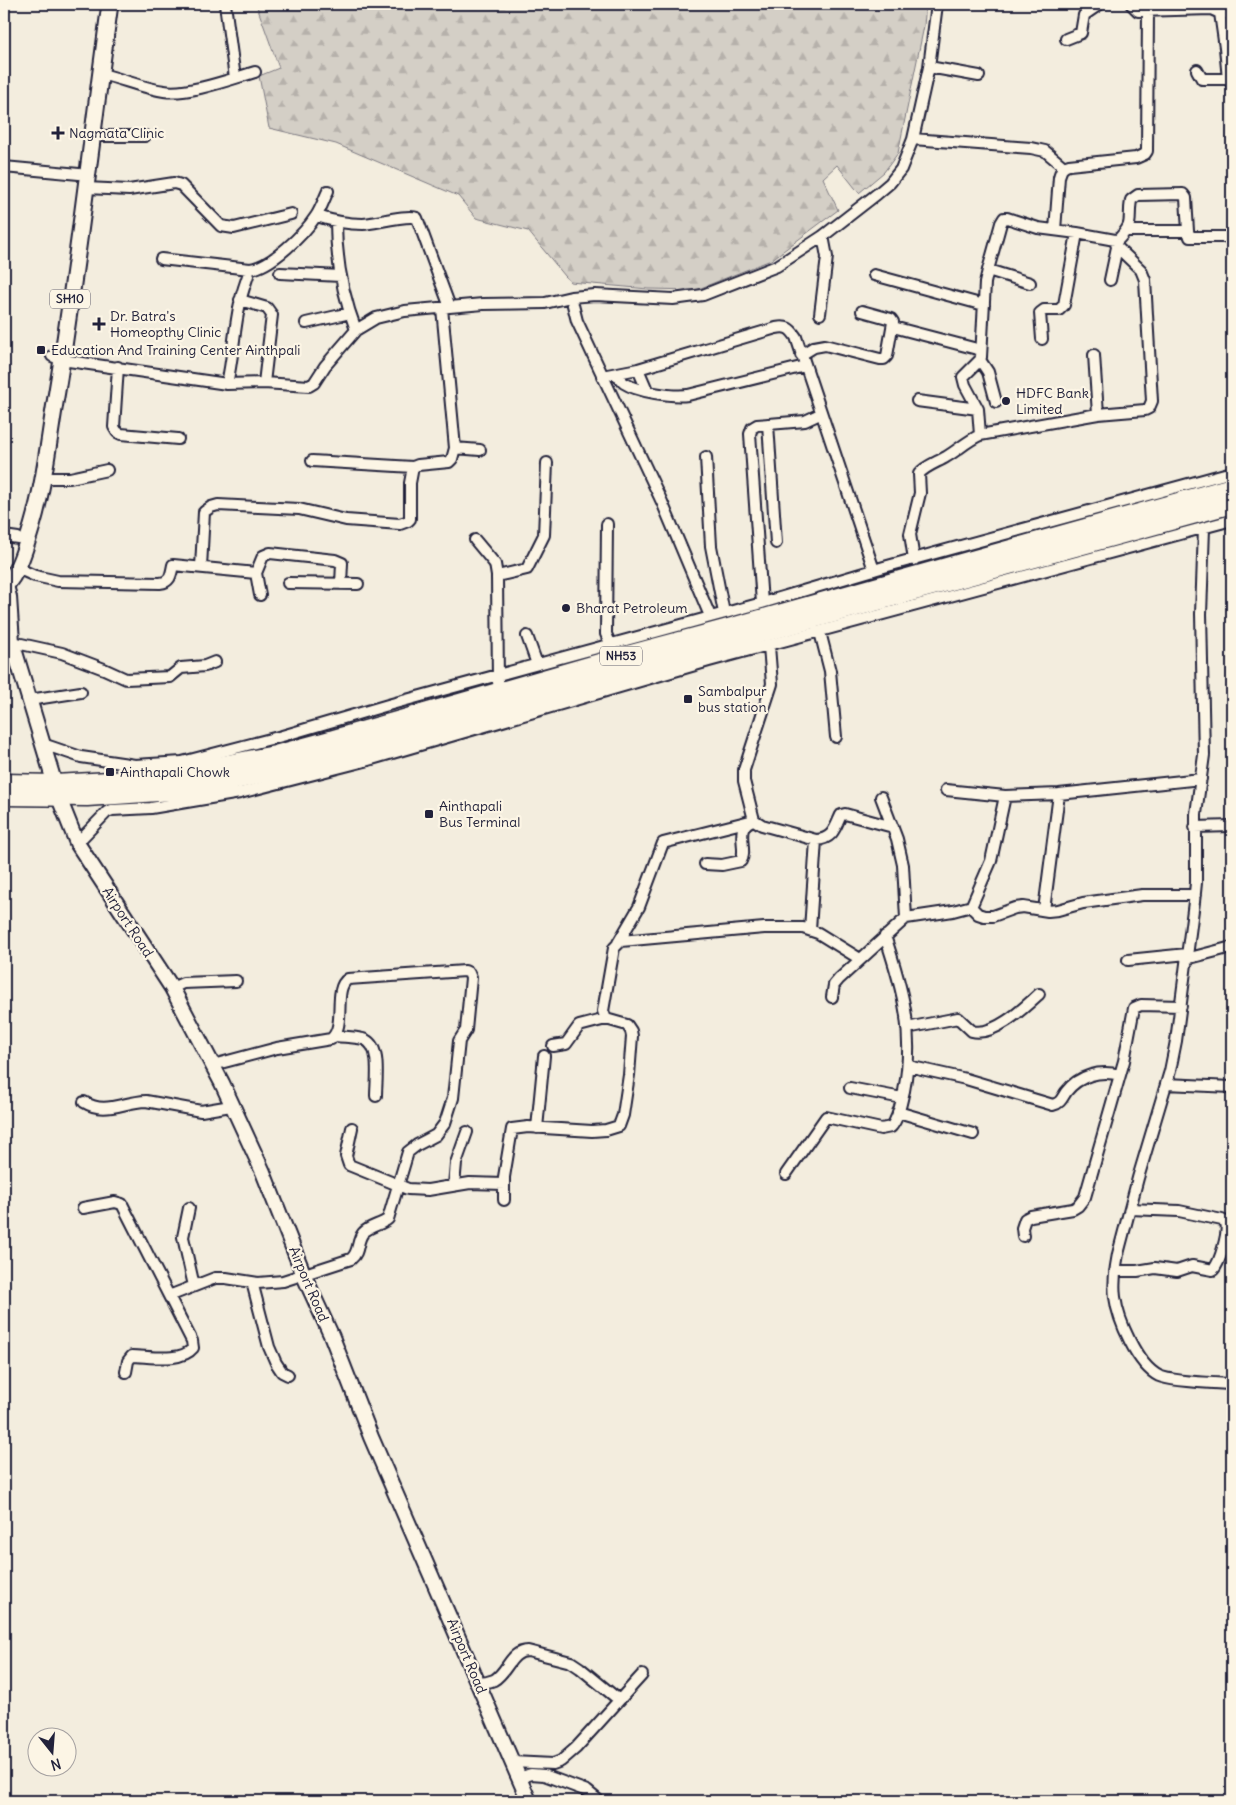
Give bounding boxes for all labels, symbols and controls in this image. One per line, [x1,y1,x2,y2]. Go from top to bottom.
place label: Nagmata Clinic [69,124,164,142]
marker: Nagmata Clinic [51,126,65,140]
road number: SH10 [50,290,90,308]
place label: Dr. Batra's Homeopthy Clinic [110,307,221,341]
marker: Dr. Batra's Homeopthy Clinic [92,317,106,331]
place label: Education And Training Center Ainthpali [51,341,300,359]
marker: Education And Training Center Ainthpali [35,344,47,356]
place label: HDFC Bank Limited [1016,384,1089,418]
marker: HDFC Bank Limited [1000,395,1012,407]
place label: Bharat Petroleum [576,599,688,617]
marker: Bharat Petroleum [560,602,572,614]
road number: NH53 [600,646,642,666]
place label: Sambalpur bus station [698,682,767,716]
marker: Sambalpur bus station [682,693,694,705]
place label: Ainthapali Chowk [120,763,230,781]
marker: Ainthapali Chowk [104,766,116,778]
place label: Ainthapali Bus Terminal [439,797,520,831]
marker: Ainthapali Bus Terminal [423,808,435,820]
street label: Airport Road [99,883,157,961]
street label: Airport Road [285,1244,333,1324]
street label: Airport Road [443,1616,491,1696]
north arrow [28,1728,78,1778]
text: N [49,1754,63,1774]

